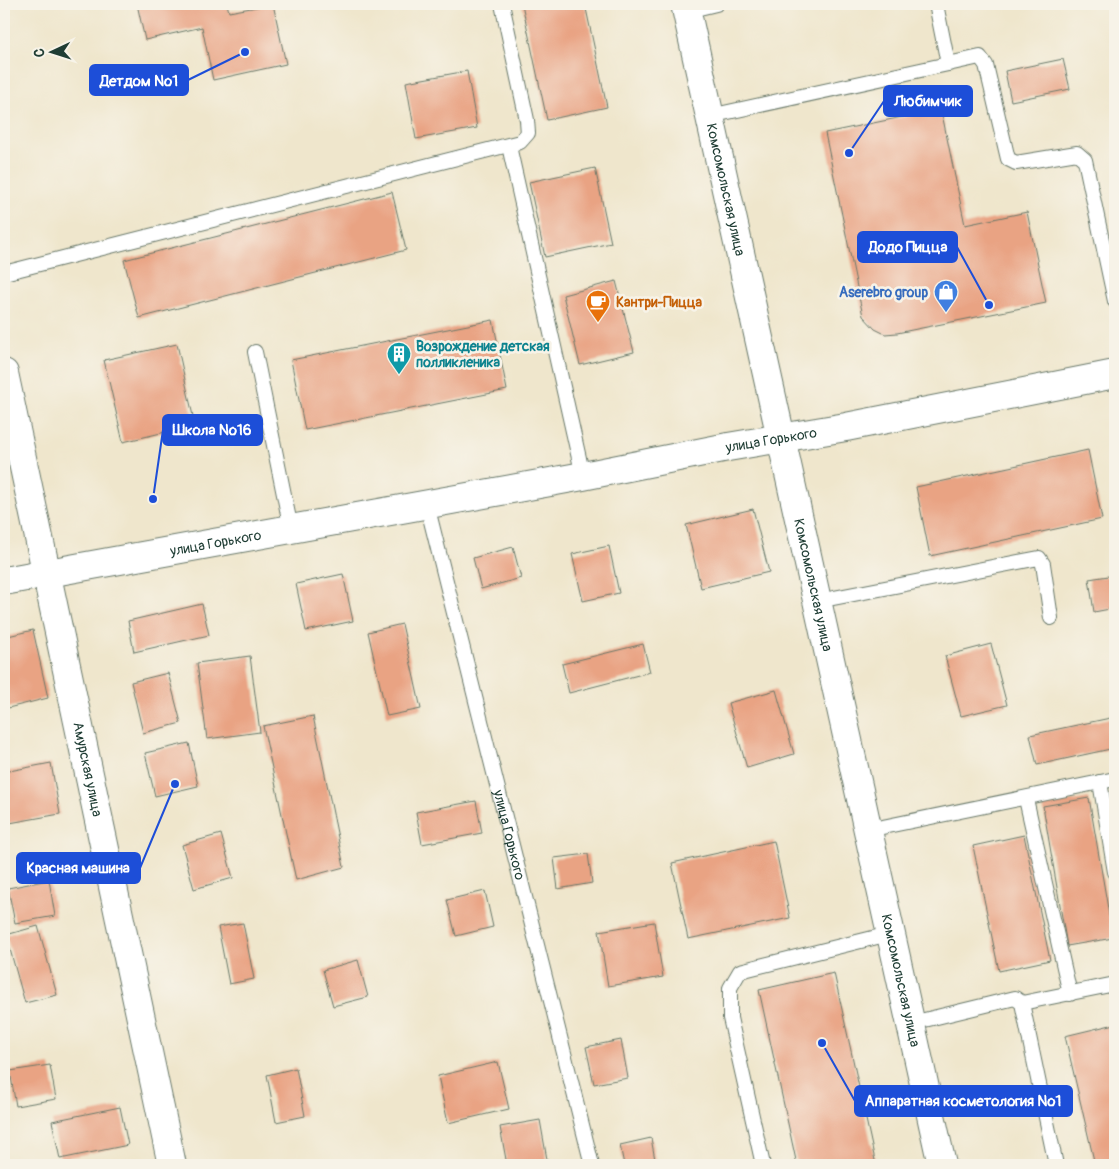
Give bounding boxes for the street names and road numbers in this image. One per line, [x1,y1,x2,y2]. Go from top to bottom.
street label: Комсомольская улица [703,122,749,257]
street label: улица Горького [723,424,818,456]
street label: Комсомольская улица [791,517,837,653]
street label: улица Горького [168,526,263,559]
street label: Амурская улица [70,720,106,818]
street label: улица Горького [490,787,529,882]
street label: Комсомольская улица [878,912,924,1048]

